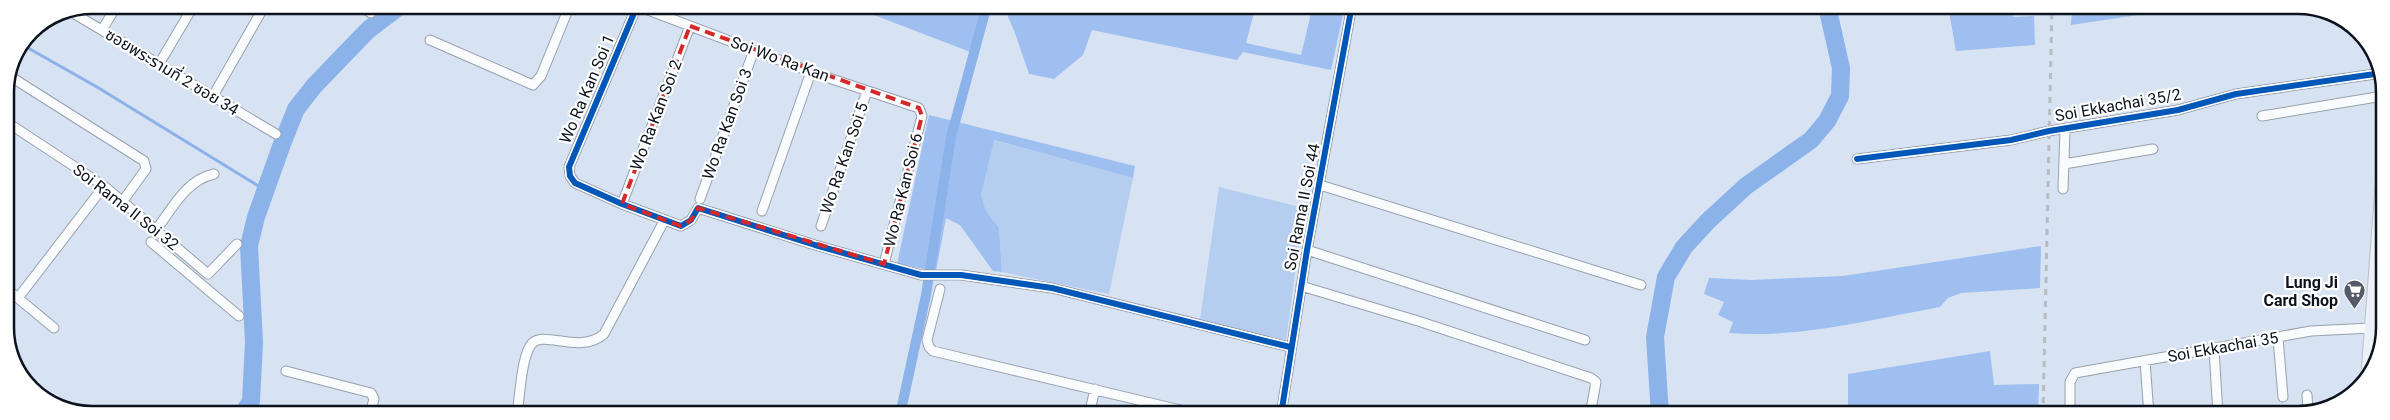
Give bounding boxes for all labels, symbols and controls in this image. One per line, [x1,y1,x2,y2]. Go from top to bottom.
street label: ซอยพระรามที่ 2 ซอย 34 [102,23,243,119]
street label: Wo Ra Kan Soi 1 [555,32,619,146]
street label: Soi Wo Ra Kan [728,32,832,86]
street label: Wo Ra Kan Soi 2 [626,57,686,173]
street label: Wo Ra Kan Soi 3 [698,66,756,182]
street label: Soi Ekkachai 35/2 [2053,85,2183,125]
street label: Wo Ra Kan Soi 5 [816,100,872,216]
street label: Wo Ra Kan Soi 6 [880,131,926,249]
street label: Soi Rama II Soi 44 [1280,142,1324,272]
street label: Soi Rama II Soi 32 [69,160,183,254]
place label: Lung Ji Card Shop [2263,273,2338,310]
supermarket icon: Lung Ji Card Shop [2342,279,2366,310]
street label: Soi Ekkachai 35 [2166,328,2280,366]

